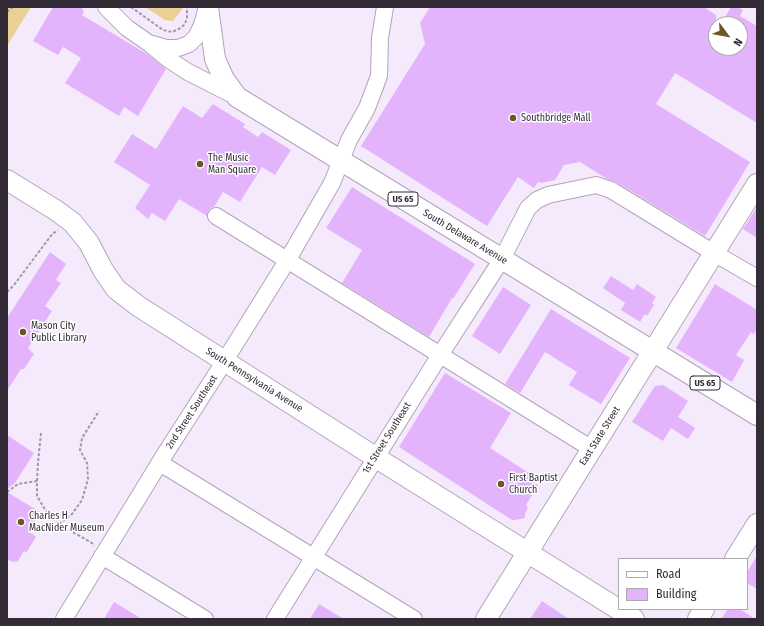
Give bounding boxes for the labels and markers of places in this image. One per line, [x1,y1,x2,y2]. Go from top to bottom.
place label: Southbridge Mall [521,112,591,124]
marker: Southbridge Mall [508,113,518,123]
place label: The Music Man Square [208,152,256,176]
marker: The Music Man Square [195,159,205,169]
place label: Mason City Public Library [31,320,87,344]
marker: Mason City Public Library [18,327,28,337]
place label: First Baptist Church [509,472,558,496]
marker: First Baptist Church [496,479,506,489]
place label: Charles H MacNider Museum [29,510,104,534]
marker: Charles H MacNider Museum [16,517,26,527]

